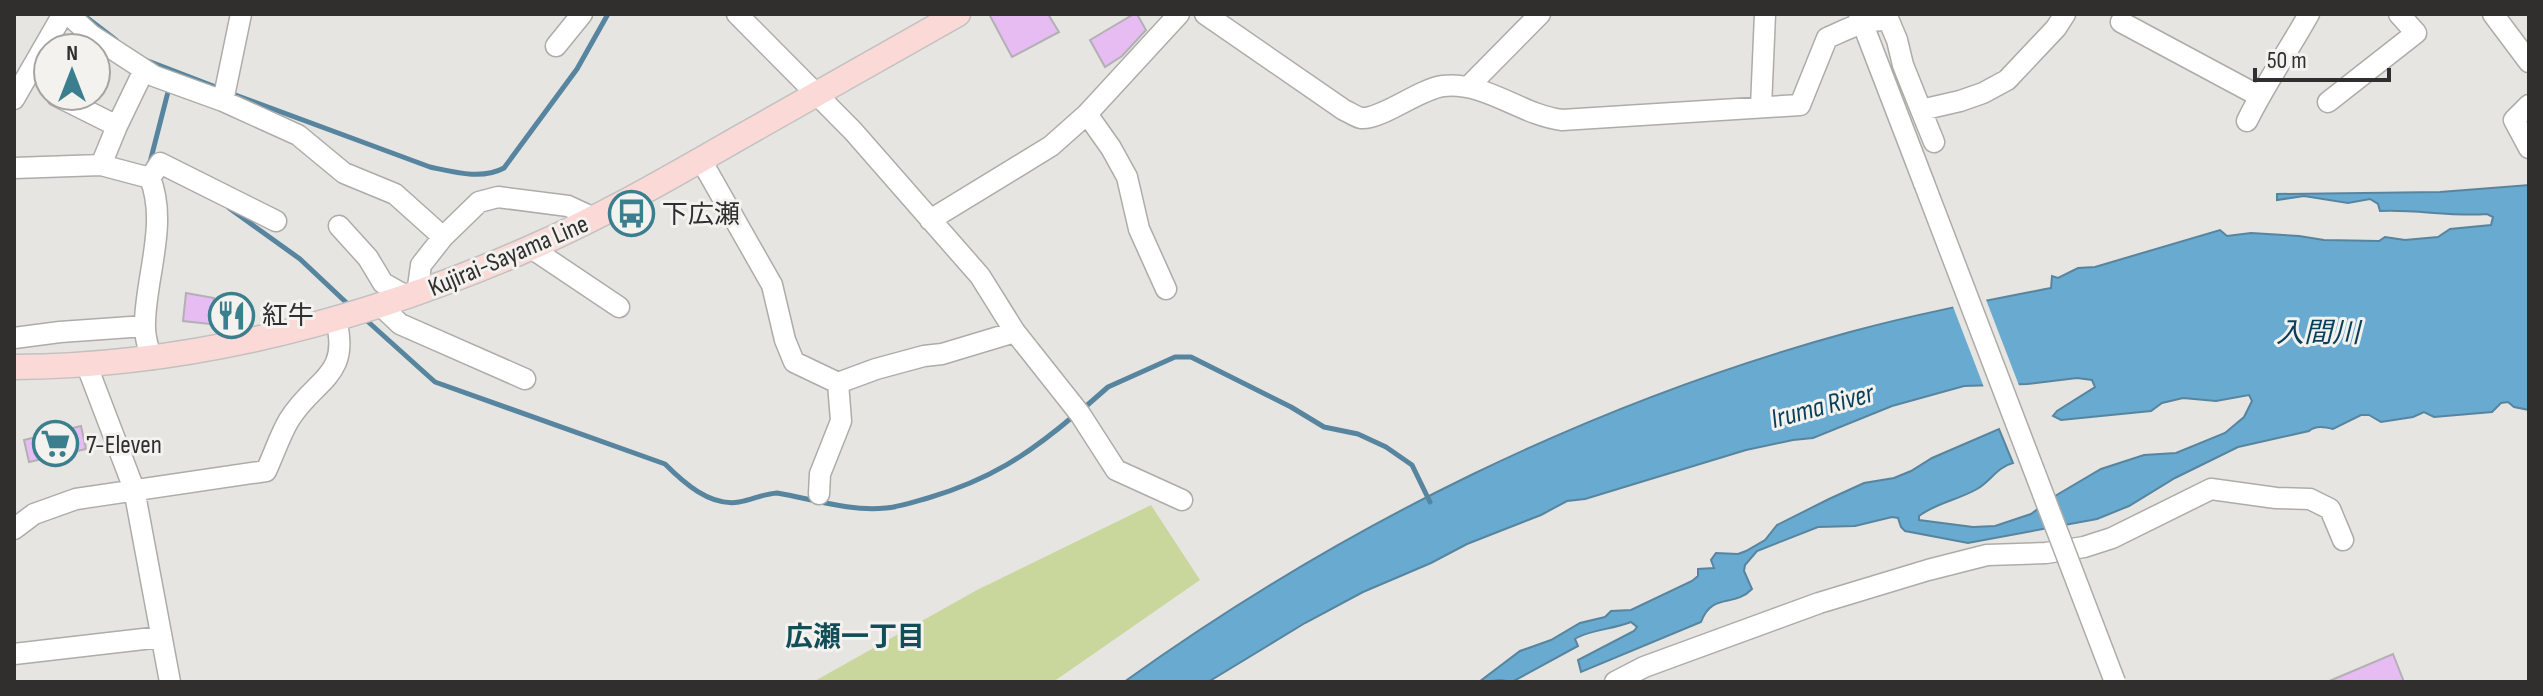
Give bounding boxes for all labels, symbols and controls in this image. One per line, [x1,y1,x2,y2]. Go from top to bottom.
north arrow [32,32,112,112]
scale bar [2255,32,2389,82]
text: N [66,40,78,67]
text: 50 m [2267,46,2307,75]
bus stop icon: 下広瀬 [607,190,655,238]
place label: 下広瀬 [662,200,740,231]
street label: Kujirai-Sayama Line [424,209,593,304]
restaurant icon: 紅牛 [207,291,255,339]
place label: 紅牛 [262,301,314,332]
water label: 入間川 [2276,317,2363,350]
water label: Iruma River [1767,377,1878,436]
supermarket icon: 7-Eleven [31,420,79,468]
place label: 7-Eleven [86,430,162,461]
district label: 広瀬一丁目 [785,621,925,654]

